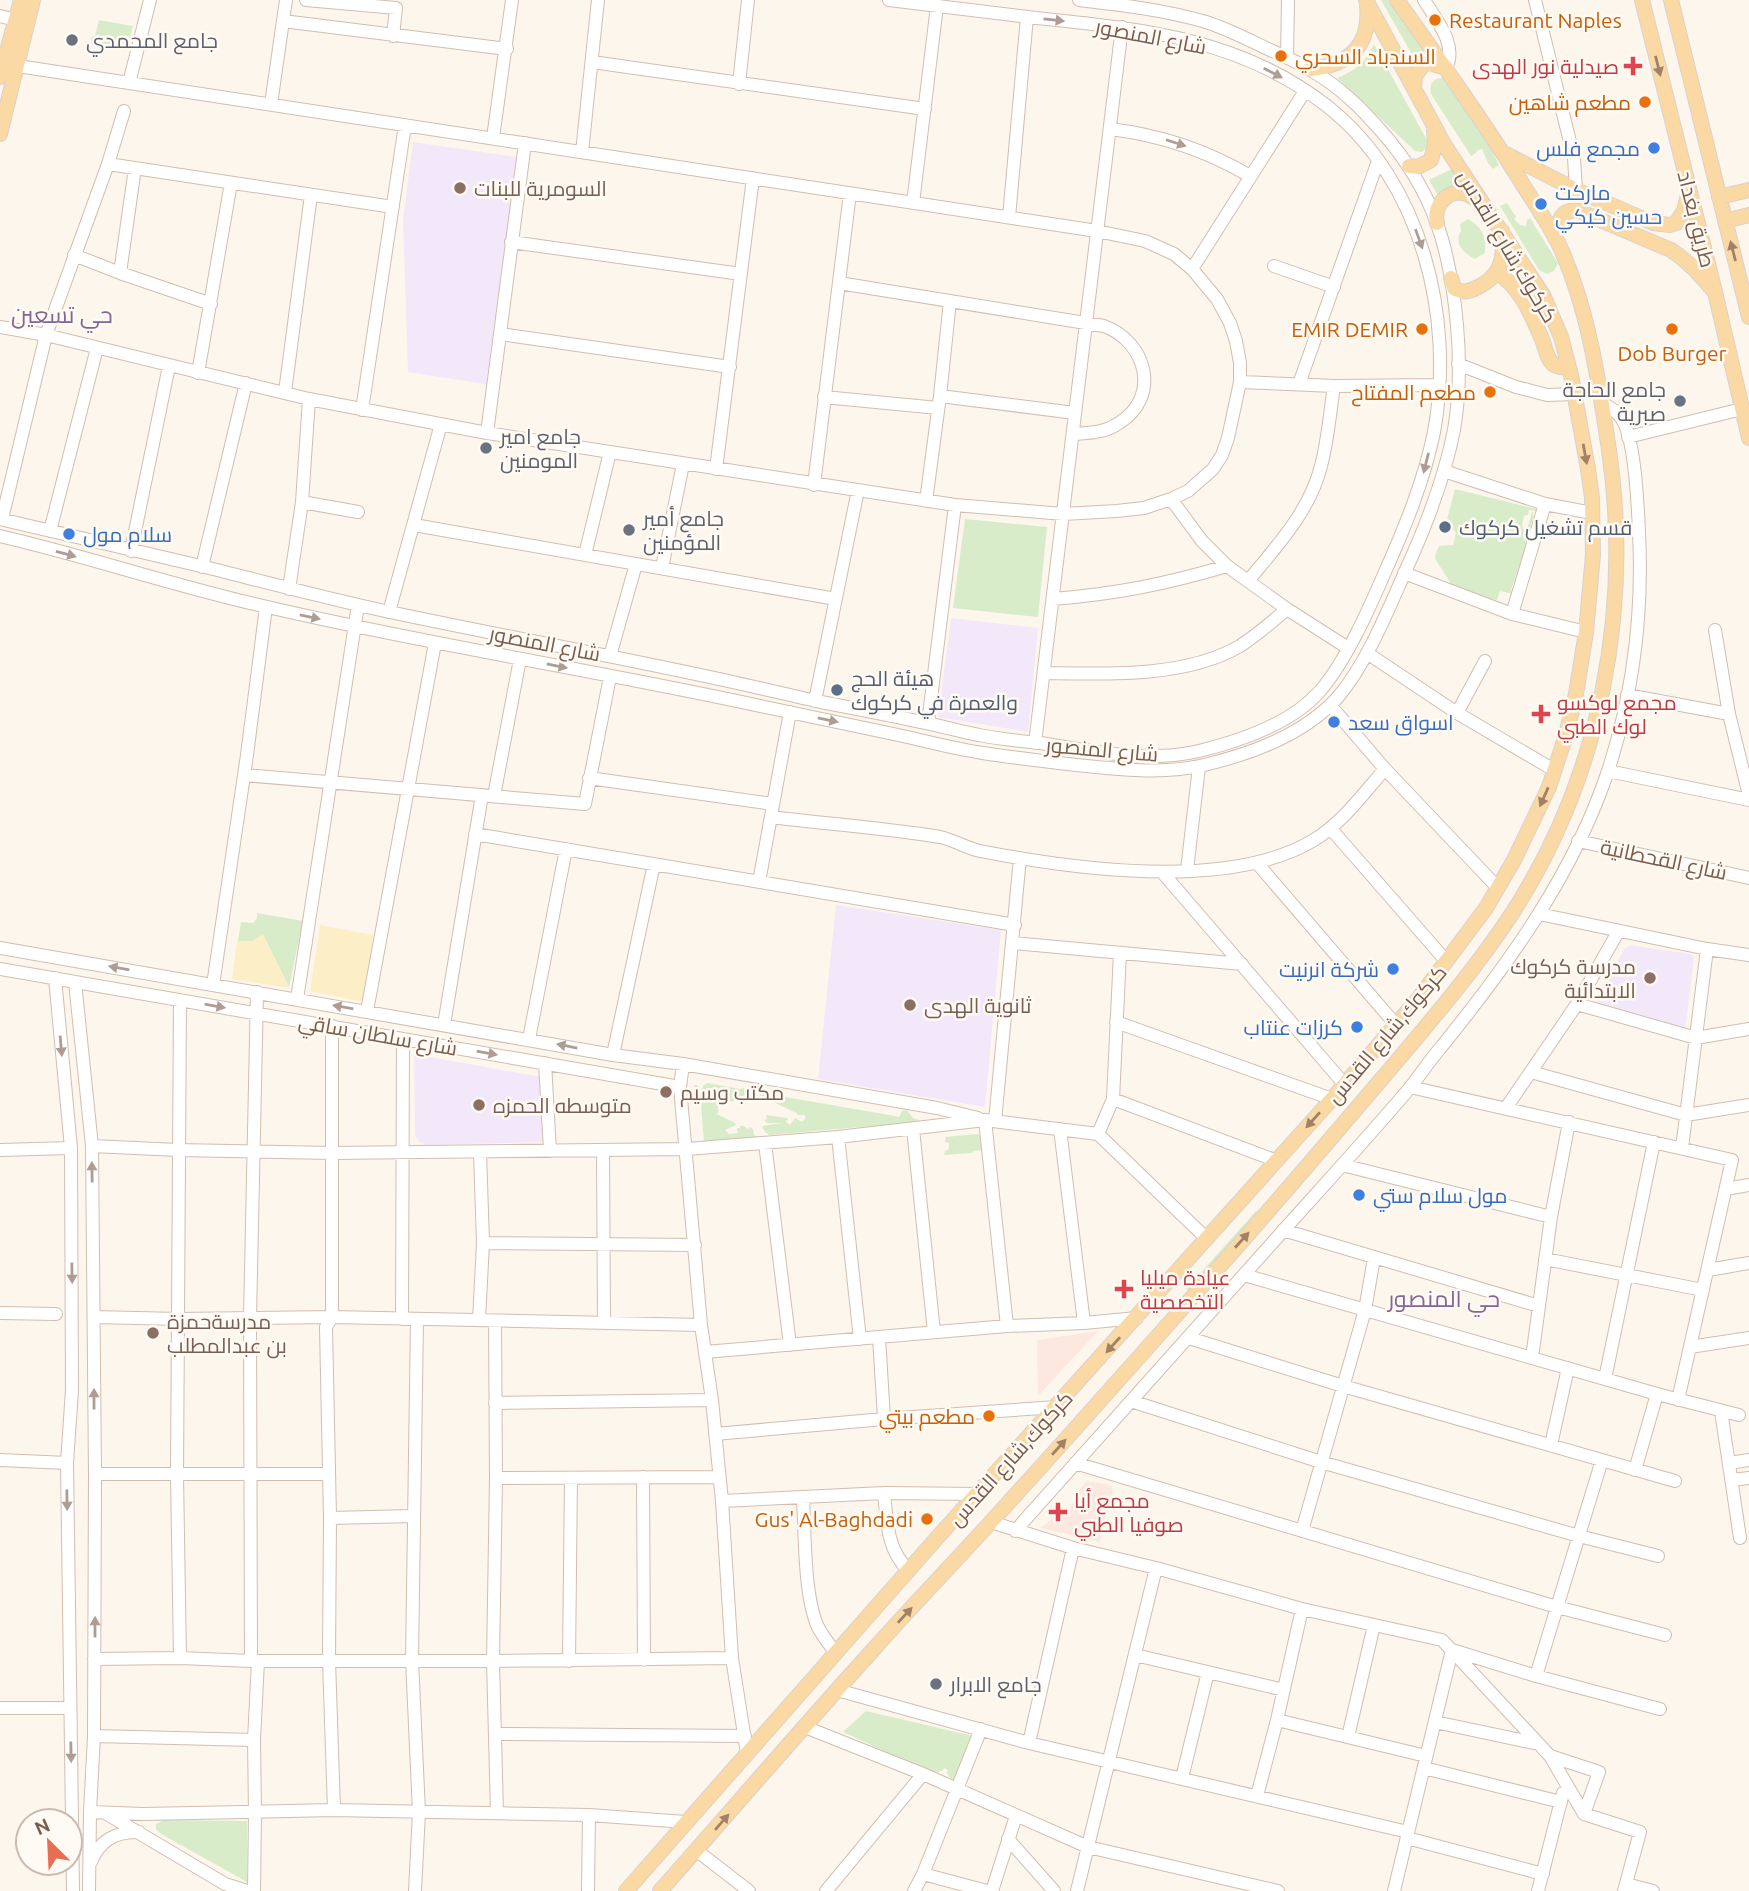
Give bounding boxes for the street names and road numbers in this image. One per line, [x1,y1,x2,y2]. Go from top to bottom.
street label: شارع المنصور [1092,13,1209,61]
street label: كركوك,شارع القدس [1451,166,1563,328]
street label: طريق بغداد [1671,168,1721,270]
street label: شارع المنصور [486,620,603,668]
street label: شارع المنصور [1043,732,1159,769]
street label: شارع القحطانية [1598,834,1730,887]
street label: كركوك,شارع القدس [1321,960,1453,1110]
street label: شارع سلطان ساقي [296,1008,459,1065]
street label: كركوك,شارع القدس [943,1386,1079,1532]

